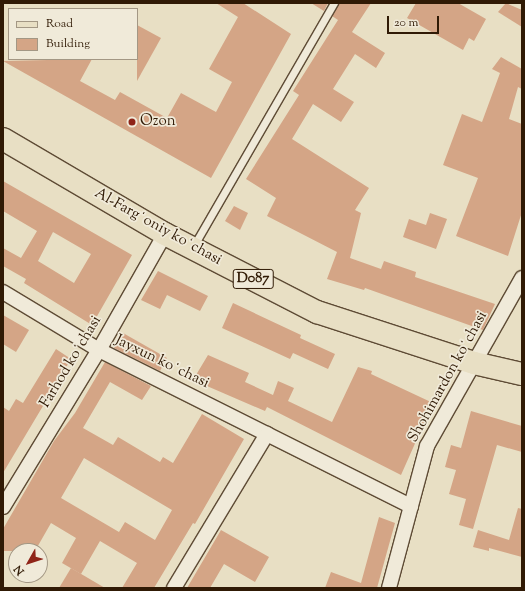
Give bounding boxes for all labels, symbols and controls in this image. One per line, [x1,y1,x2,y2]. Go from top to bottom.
legend [8,8,138,60]
scale bar [389,8,441,34]
text: 20 m [394,14,418,32]
text: Road [46,15,73,33]
text: Building [46,35,90,53]
place label: Ozon [140,113,176,131]
marker: Ozon [127,117,137,127]
street label: Al-Fargʻoniy koʻchasi [91,185,225,269]
road number: D087 [232,267,274,291]
street label: Shohimardon koʻchasi [404,308,492,446]
street label: Farhod koʻchasi [36,313,106,411]
street label: Jayxun koʻchasi [112,331,212,393]
north arrow [8,543,48,583]
text: N [10,561,28,578]

